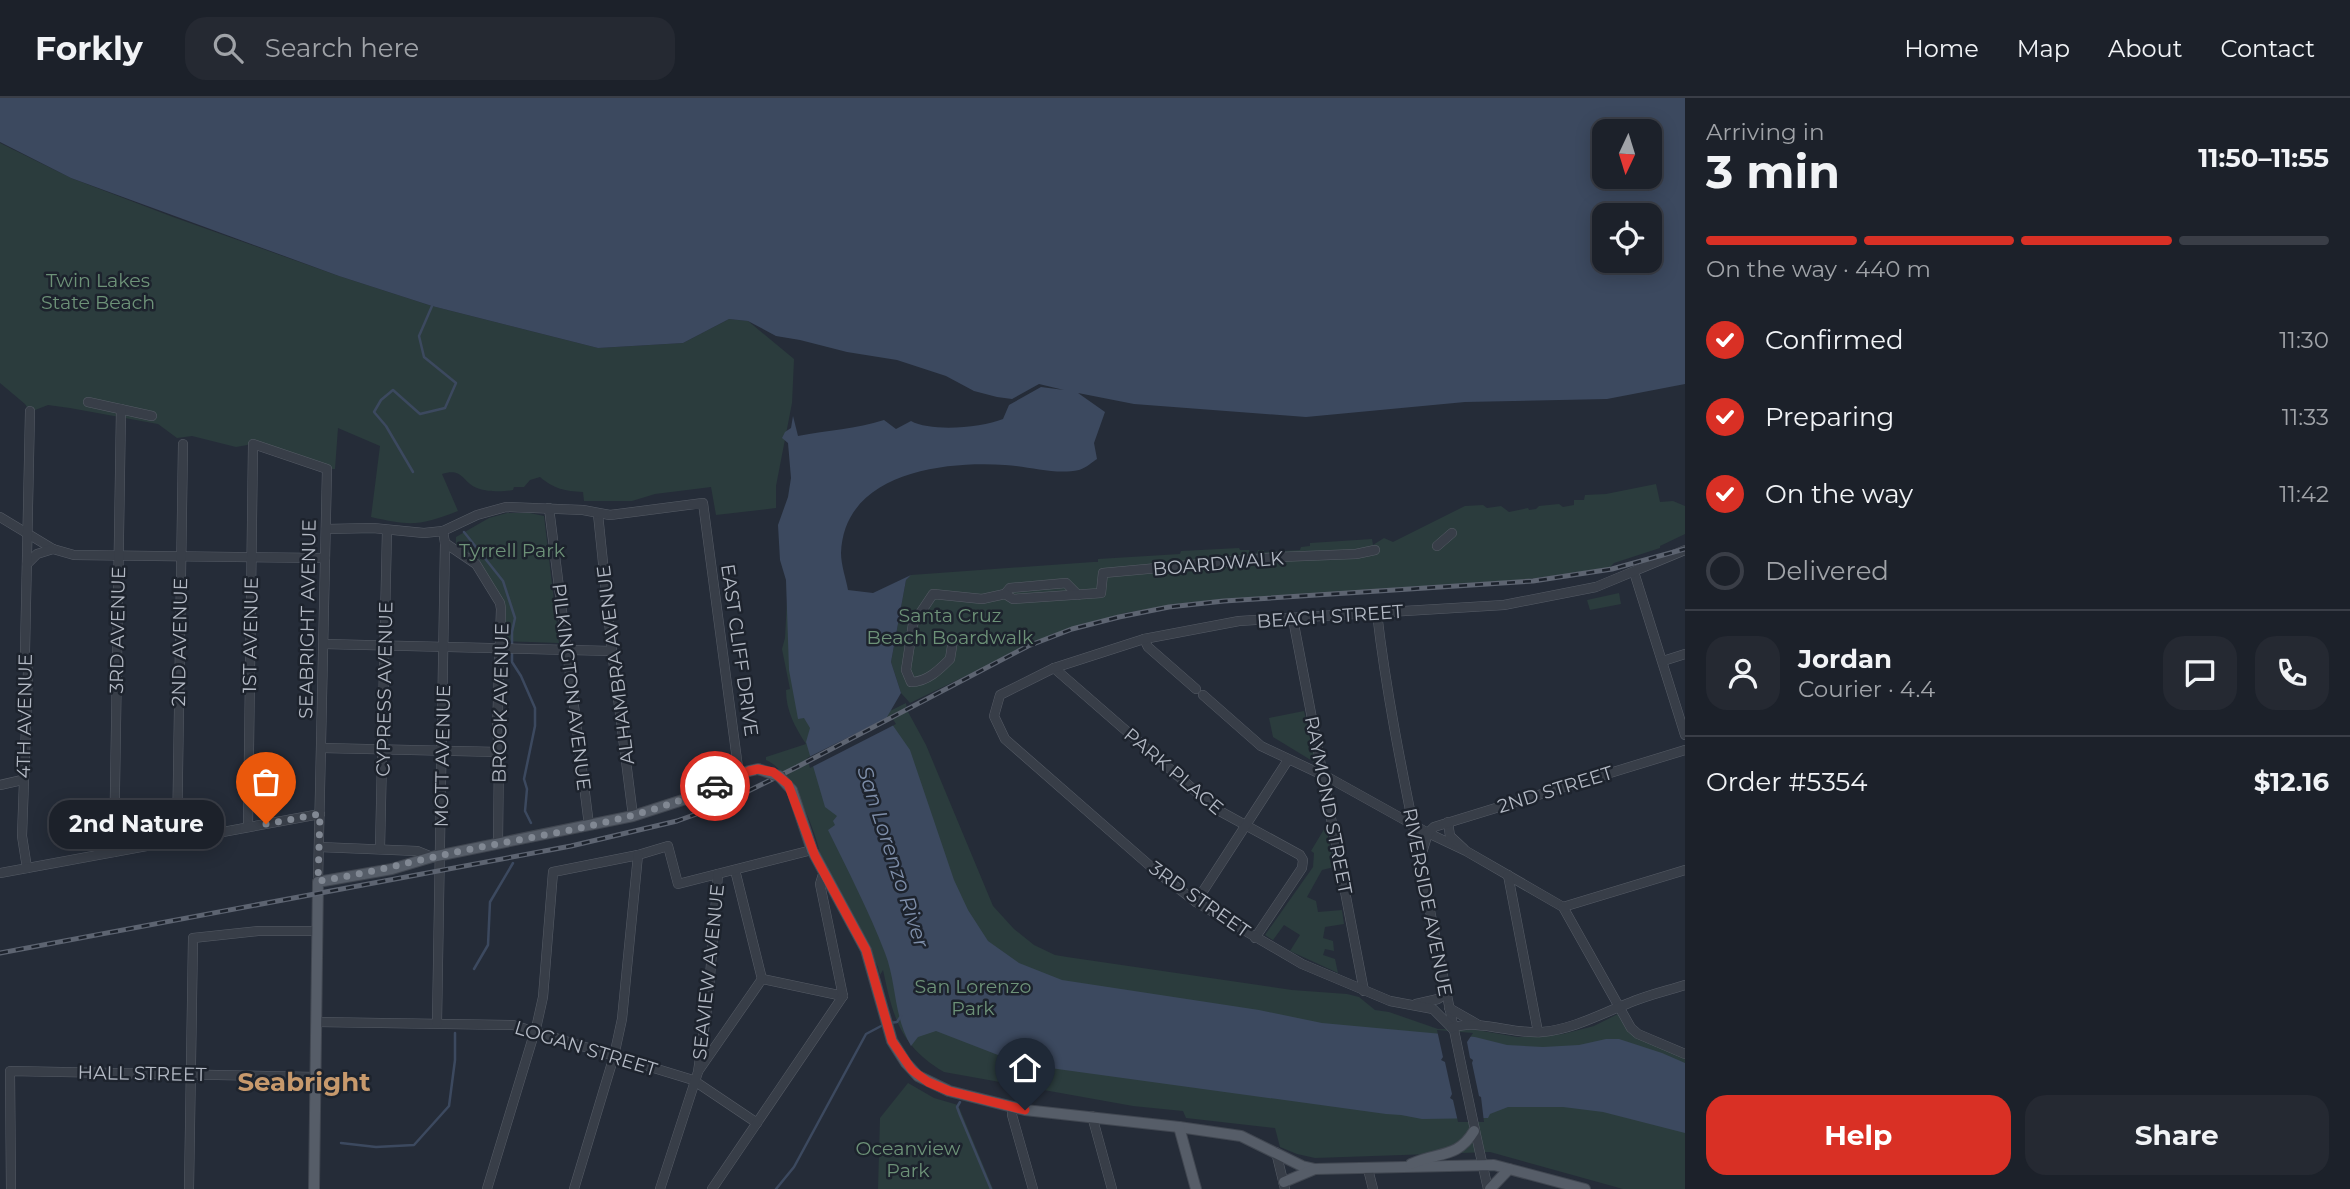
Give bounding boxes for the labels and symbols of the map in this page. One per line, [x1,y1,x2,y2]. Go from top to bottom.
north arrow [1592,119,1662,189]
park label: Twin Lakes State Beach [41,269,155,314]
street label: SEABRIGHT AVENUE [294,519,321,719]
park label: Tyrrell Park [459,539,566,562]
street label: BOARDWALK [1152,546,1285,581]
street label: EAST CLIFF DRIVE [716,562,763,738]
street label: ALHAMBRA AVENUE [592,564,639,766]
street label: 3RD AVENUE [105,566,130,694]
street label: 2ND AVENUE [167,577,192,707]
street label: 1ST AVENUE [238,577,263,693]
street label: PILKINGTON AVENUE [547,582,596,792]
street label: BEACH STREET [1256,600,1404,633]
street label: CYPRESS AVENUE [371,601,398,777]
park label: Santa Cruz Beach Boardwalk [867,604,1034,649]
street label: BROOK AVENUE [488,623,513,783]
street label: 4TH AVENUE [12,653,37,779]
street label: MOTT AVENUE [430,684,455,828]
street label: RAYMOND STREET [1300,714,1357,896]
street label: PARK PLACE [1119,723,1228,820]
courier [680,751,750,821]
pin [236,752,296,824]
street label: 2ND STREET [1495,761,1616,818]
water label: San Lorenzo River [852,763,935,951]
callout: 2nd Nature [49,800,224,848]
street label: RIVERSIDE AVENUE [1398,806,1457,998]
street label: 3RD STREET [1145,856,1255,943]
street label: SEAVIEW AVENUE [688,883,729,1061]
park label: San Lorenzo Park [915,975,1031,1020]
street label: LOGAN STREET [512,1016,660,1081]
pin [995,1038,1055,1110]
street label: HALL STREET [77,1061,207,1086]
district label: Seabright [237,1066,371,1098]
park label: Oceanview Park [856,1137,961,1182]

